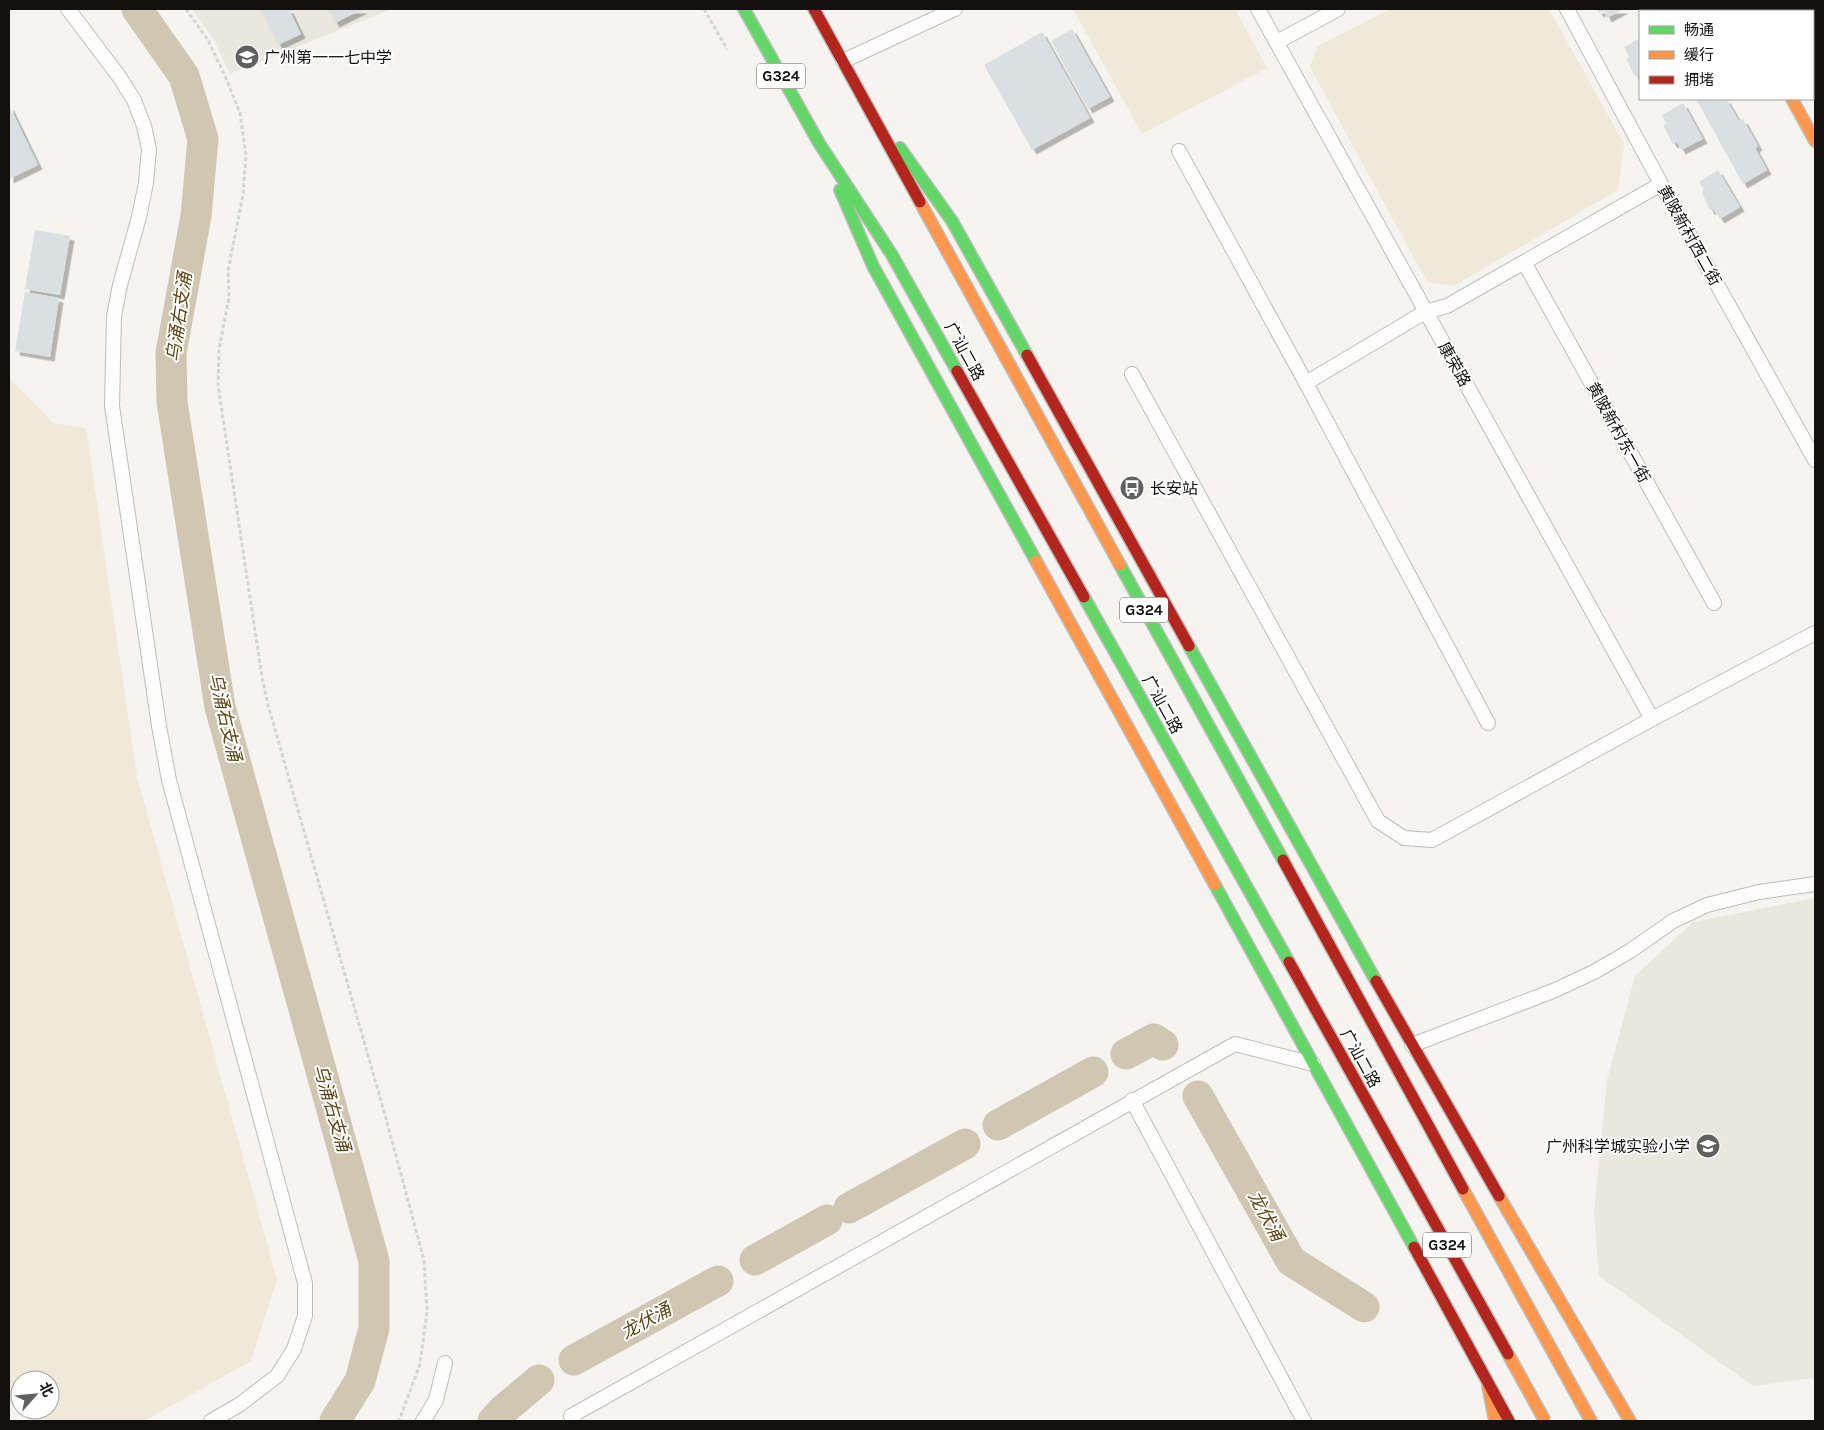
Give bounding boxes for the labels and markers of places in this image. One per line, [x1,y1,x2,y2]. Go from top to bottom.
school or university icon: 广州第一一七中学 [234,44,260,70]
place label: 广州第一一七中学 [264,48,392,67]
bus stop icon: 长安站 [1119,475,1145,501]
place label: 长安站 [1150,479,1198,498]
school or university icon: 广州科学城实验小学 [1695,1133,1721,1159]
place label: 广州科学城实验小学 [1546,1137,1690,1156]

